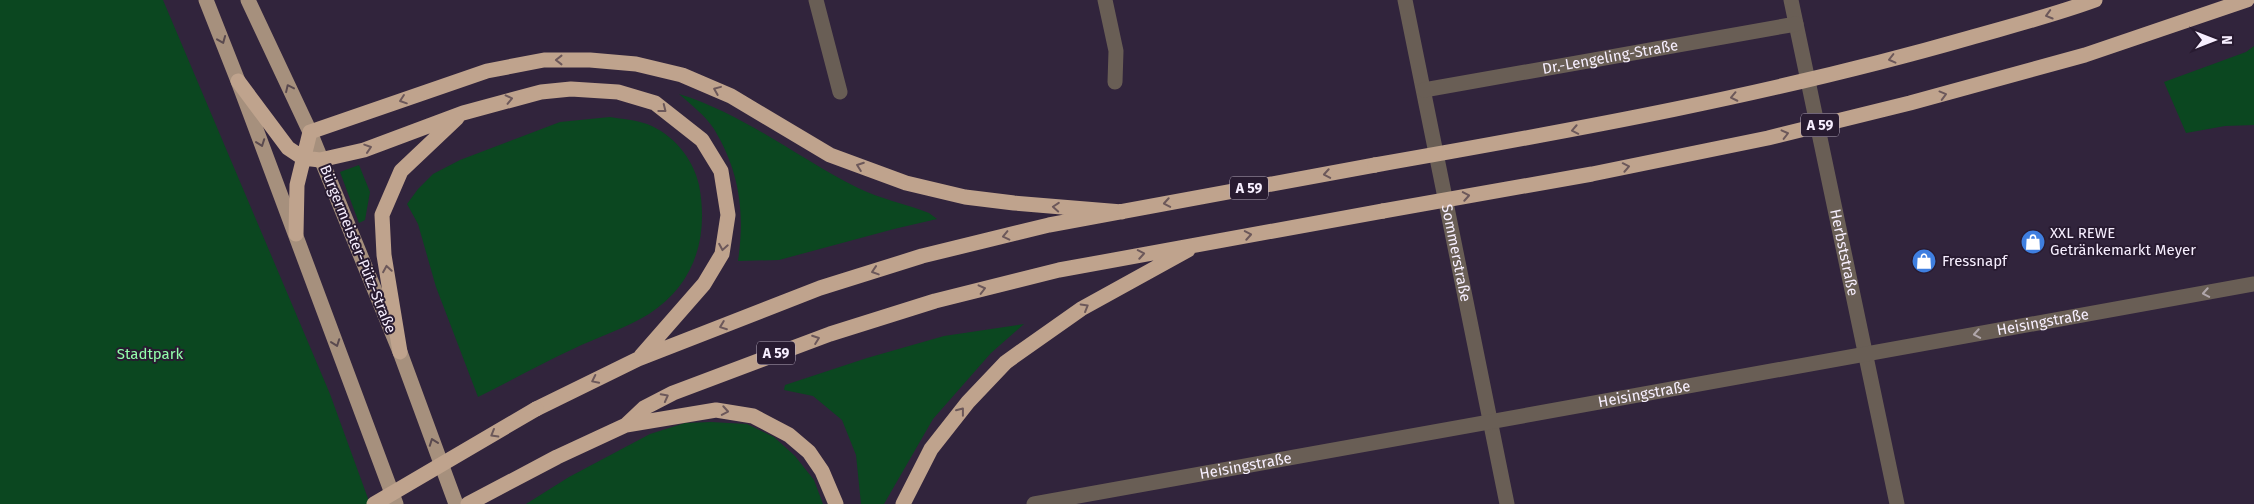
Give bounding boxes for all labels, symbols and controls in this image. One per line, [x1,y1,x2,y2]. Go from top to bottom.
one-way arrow [2045,9,2053,19]
north arrow [2189,15,2239,65]
one-way arrow [216,35,226,44]
text: N [2218,35,2235,45]
street label: Dr.-Lengeling-Straße [1541,36,1679,78]
one-way arrow [1889,54,1897,64]
one-way arrow [555,55,562,65]
one-way arrow [285,84,295,93]
one-way arrow [713,86,722,96]
one-way arrow [1938,90,1946,100]
one-way arrow [1730,91,1739,102]
one-way arrow [399,94,407,104]
one-way arrow [505,94,514,105]
one-way arrow [657,104,666,112]
road number: A 59 [1801,114,1839,136]
one-way arrow [1571,124,1580,134]
one-way arrow [1780,129,1789,140]
one-way arrow [255,138,265,147]
one-way arrow [363,144,371,154]
street label: Bürgermeister-Pütz-Straße [316,162,400,336]
one-way arrow [856,162,865,172]
one-way arrow [1621,162,1630,173]
one-way arrow [1323,168,1332,178]
road number: A 59 [1230,177,1268,200]
one-way arrow [1462,191,1470,202]
one-way arrow [1163,198,1172,208]
one-way arrow [1052,201,1060,212]
street label: Sommerstraße [1437,202,1475,303]
street label: Herbststraße [1826,207,1862,298]
place label: XXL REWE Getränkemarkt Meyer [2050,224,2196,259]
shop icon: XXL REWE Getränkemarkt Meyer [2020,229,2046,255]
one-way arrow [1002,230,1011,241]
one-way arrow [1244,230,1253,240]
one-way arrow [719,242,729,251]
shop icon: Fressnapf [1911,248,1937,274]
one-way arrow [1137,250,1145,260]
place label: Fressnapf [1942,252,2008,270]
one-way arrow [382,265,392,274]
one-way arrow [872,265,880,275]
one-way arrow [978,284,987,295]
one-way arrow [2202,287,2210,297]
one-way arrow [1079,303,1088,313]
street label: Heisingstraße [1995,305,2090,339]
one-way arrow [719,320,727,330]
one-way arrow [1973,328,1982,339]
one-way arrow [812,335,820,345]
one-way arrow [330,338,340,347]
road number: A 59 [757,342,795,364]
park label: Stadtpark [117,345,184,363]
one-way arrow [591,374,600,384]
street label: Heisingstraße [1597,377,1692,411]
one-way arrow [660,393,669,403]
one-way arrow [721,406,730,416]
one-way arrow [955,407,964,416]
one-way arrow [490,427,499,437]
one-way arrow [429,438,439,447]
street label: Heisingstraße [1198,449,1293,483]

